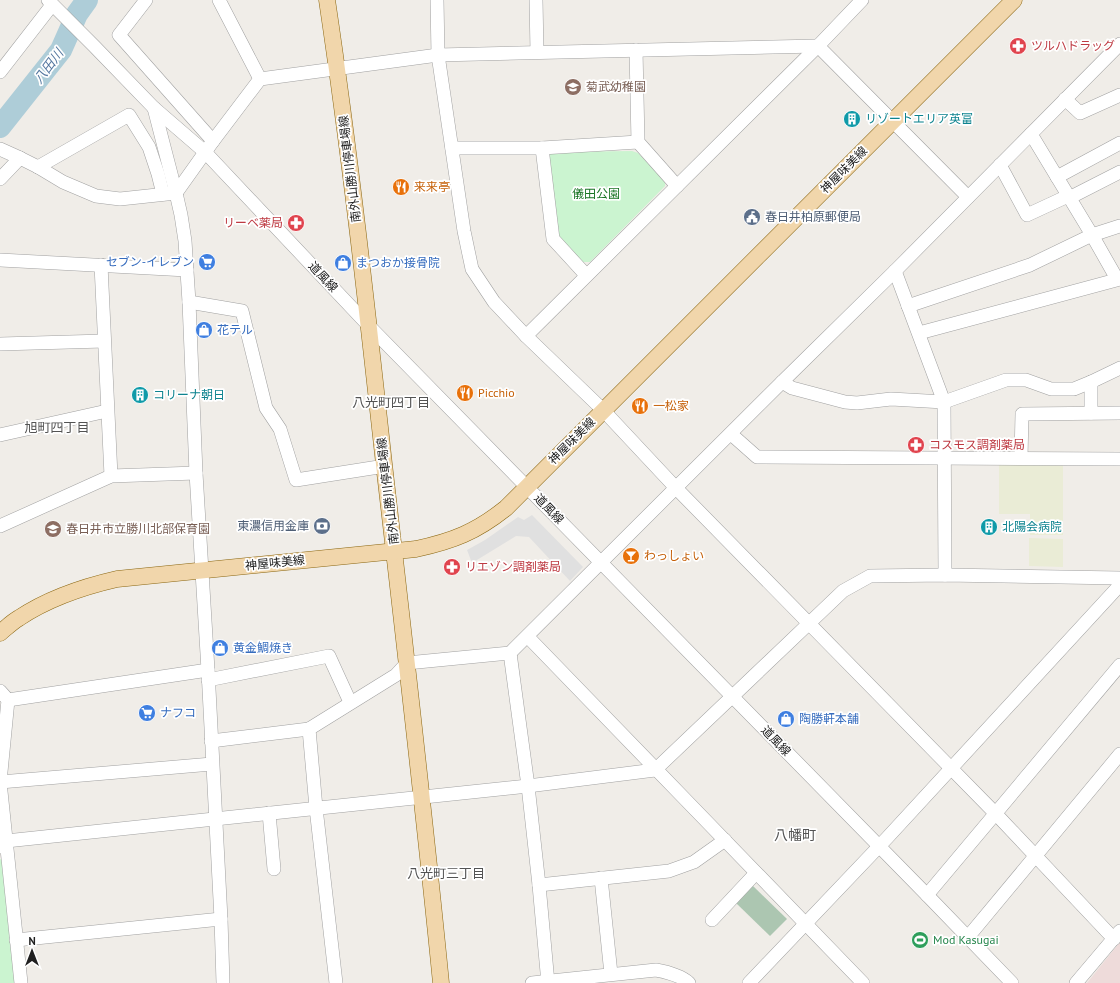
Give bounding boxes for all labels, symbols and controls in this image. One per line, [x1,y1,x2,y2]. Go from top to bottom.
pharmacy icon: ツルハドラッグ [1008,36,1028,56]
place label: ツルハドラッグ [1031,38,1115,53]
water label: 八田川 [30,44,68,87]
school or university icon: 菊武幼稚園 [563,77,583,97]
place label: 菊武幼稚園 [586,79,646,94]
building icon: リゾートエリア英富 [842,109,862,129]
place label: リゾートエリア英富 [865,111,973,126]
street label: 南外山勝川停車場線 [335,115,364,224]
street label: 神屋味美線 [817,143,870,196]
restaurant icon: 来来亭 [391,177,411,197]
place label: 来来亭 [414,179,450,194]
park label: 儀田公園 [572,186,620,201]
public building icon: 春日井柏原郵便局 [742,207,762,227]
place label: 春日井柏原郵便局 [765,209,861,224]
pharmacy icon: リーベ薬局 [286,213,306,233]
place label: リーベ薬局 [223,215,283,230]
supermarket icon: セブン-イレブン [197,252,217,272]
shop icon: まつおか接骨院 [333,253,353,273]
place label: セブン-イレブン [106,254,194,269]
place label: まつおか接骨院 [356,255,440,270]
street label: 道風線 [306,258,341,295]
shop icon: 花テル [194,320,214,340]
place label: 花テル [217,322,253,337]
restaurant icon: Picchio [455,383,475,403]
building icon: コリーナ朝日 [130,385,150,405]
place label: Picchio [478,385,515,400]
place label: コリーナ朝日 [153,387,225,402]
district label: 八光町四丁目 [352,394,430,411]
restaurant icon: 一松家 [630,396,650,416]
place label: 一松家 [653,398,689,413]
street label: 神屋味美線 [545,414,598,467]
district label: 旭町四丁目 [24,419,90,436]
pharmacy icon: コスモス調剤薬局 [906,435,926,455]
street label: 南外山勝川停車場線 [373,437,402,546]
place label: コスモス調剤薬局 [929,437,1025,452]
street label: 道風線 [531,490,567,527]
bank icon: 東濃信用金庫 [312,516,332,536]
building icon: 北陽会病院 [979,517,999,537]
place label: 東濃信用金庫 [237,518,309,533]
school or university icon: 春日井市立勝川北部保育園 [43,519,63,539]
place label: 北陽会病院 [1002,519,1062,534]
place label: 春日井市立勝川北部保育園 [66,521,210,536]
bar icon: わっしょい [621,546,641,566]
place label: わっしょい [644,548,704,563]
street label: 神屋味美線 [244,552,306,573]
pharmacy icon: リエゾン調剤薬局 [442,557,462,577]
place label: リエゾン調剤薬局 [465,559,561,574]
shop icon: 黄金鯛焼き [210,638,230,658]
place label: 黄金鯛焼き [233,640,293,655]
supermarket icon: ナフコ [137,703,157,723]
place label: ナフコ [160,705,196,720]
shop icon: 陶勝軒本舗 [776,709,796,729]
place label: 陶勝軒本舗 [799,711,859,726]
street label: 道風線 [758,722,794,759]
district label: 八幡町 [774,826,816,844]
district label: 八光町三丁目 [407,865,485,882]
sports icon: Mod Kasugai [910,930,930,950]
north arrow [12,931,52,971]
place label: Mod Kasugai [933,932,999,947]
text: N [28,934,36,948]

